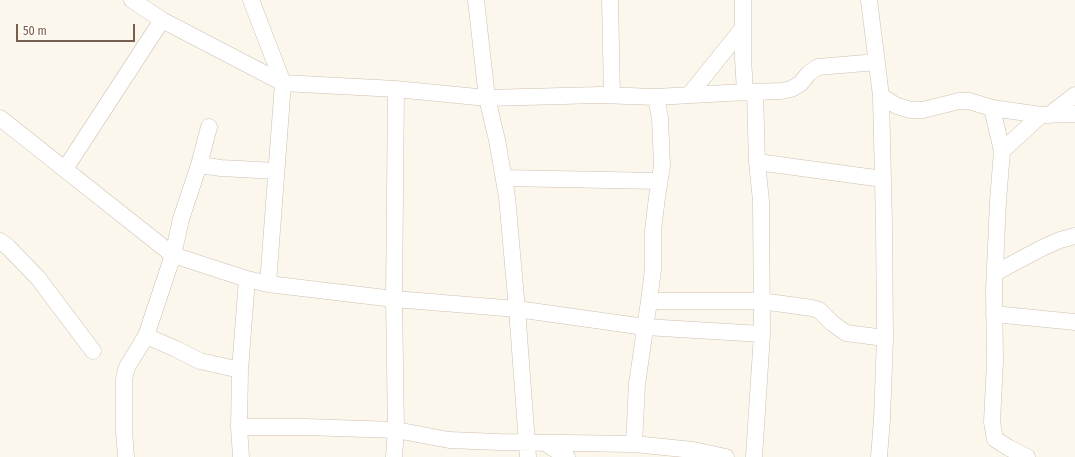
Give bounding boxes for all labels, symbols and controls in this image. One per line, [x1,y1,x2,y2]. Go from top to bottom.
scale bar [18,16,137,42]
text: 50 m [23,24,47,38]

